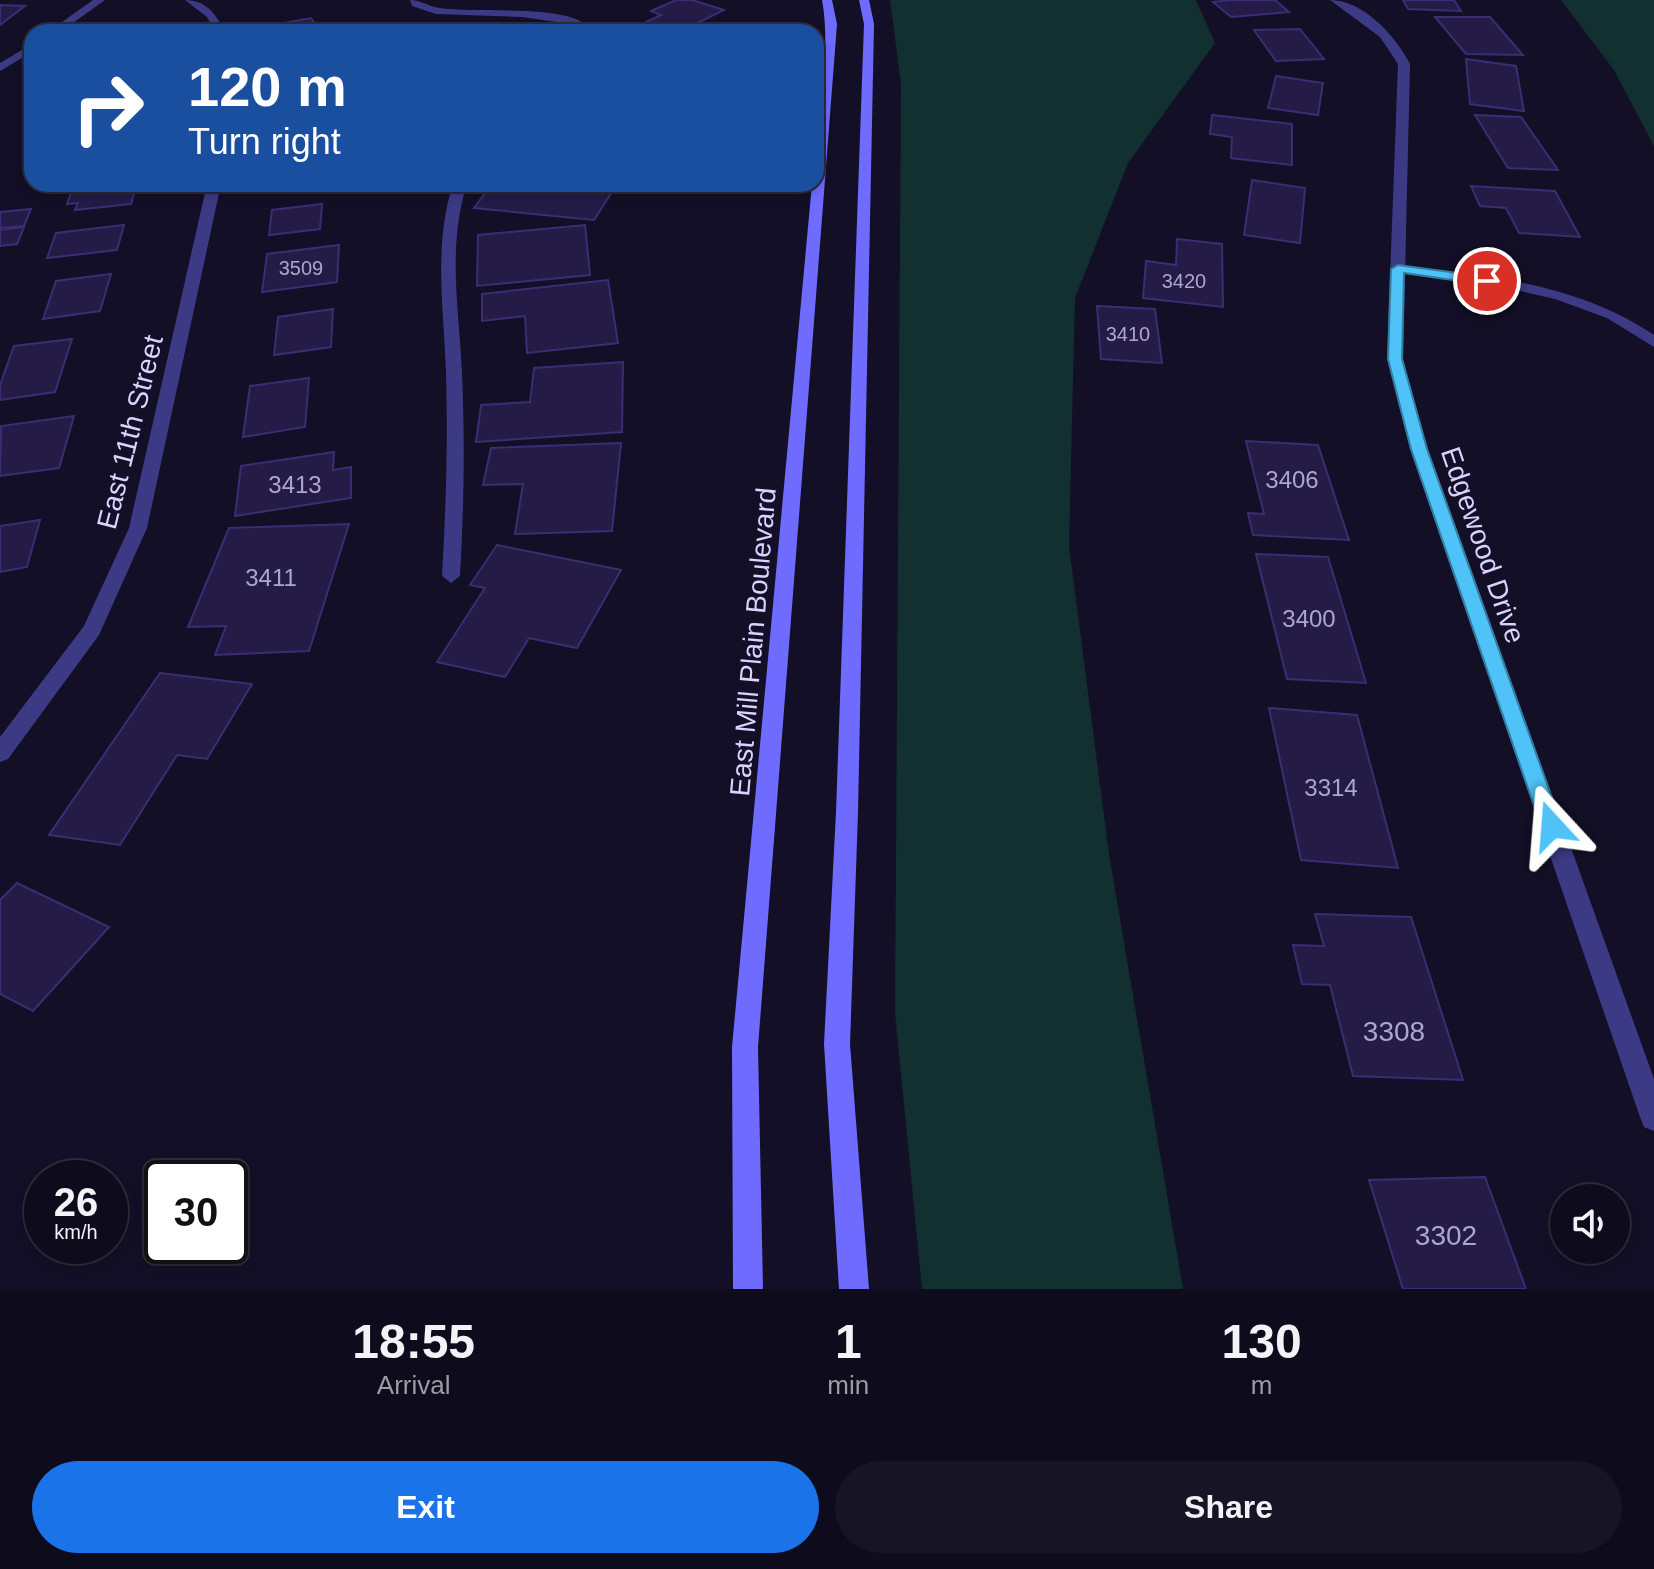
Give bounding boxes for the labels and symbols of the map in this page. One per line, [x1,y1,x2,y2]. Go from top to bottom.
pin [1453,247,1521,315]
house number: 3509 [279,257,323,279]
house number: 3420 [1162,270,1206,292]
house number: 3410 [1106,323,1150,345]
street label: East 11th Street [91,332,169,532]
street label: Edgewood Drive [1435,443,1531,647]
house number: 3406 [1265,466,1319,493]
house number: 3413 [268,471,322,498]
street label: East Mill Plain Boulevard [724,486,782,798]
house number: 3411 [245,564,297,591]
house number: 3400 [1282,605,1336,632]
house number: 3314 [1304,774,1358,801]
position arrow [1510,784,1594,868]
house number: 3308 [1363,1016,1425,1047]
speed limit sign: 30 [144,1160,248,1264]
house number: 3302 [1415,1220,1477,1251]

